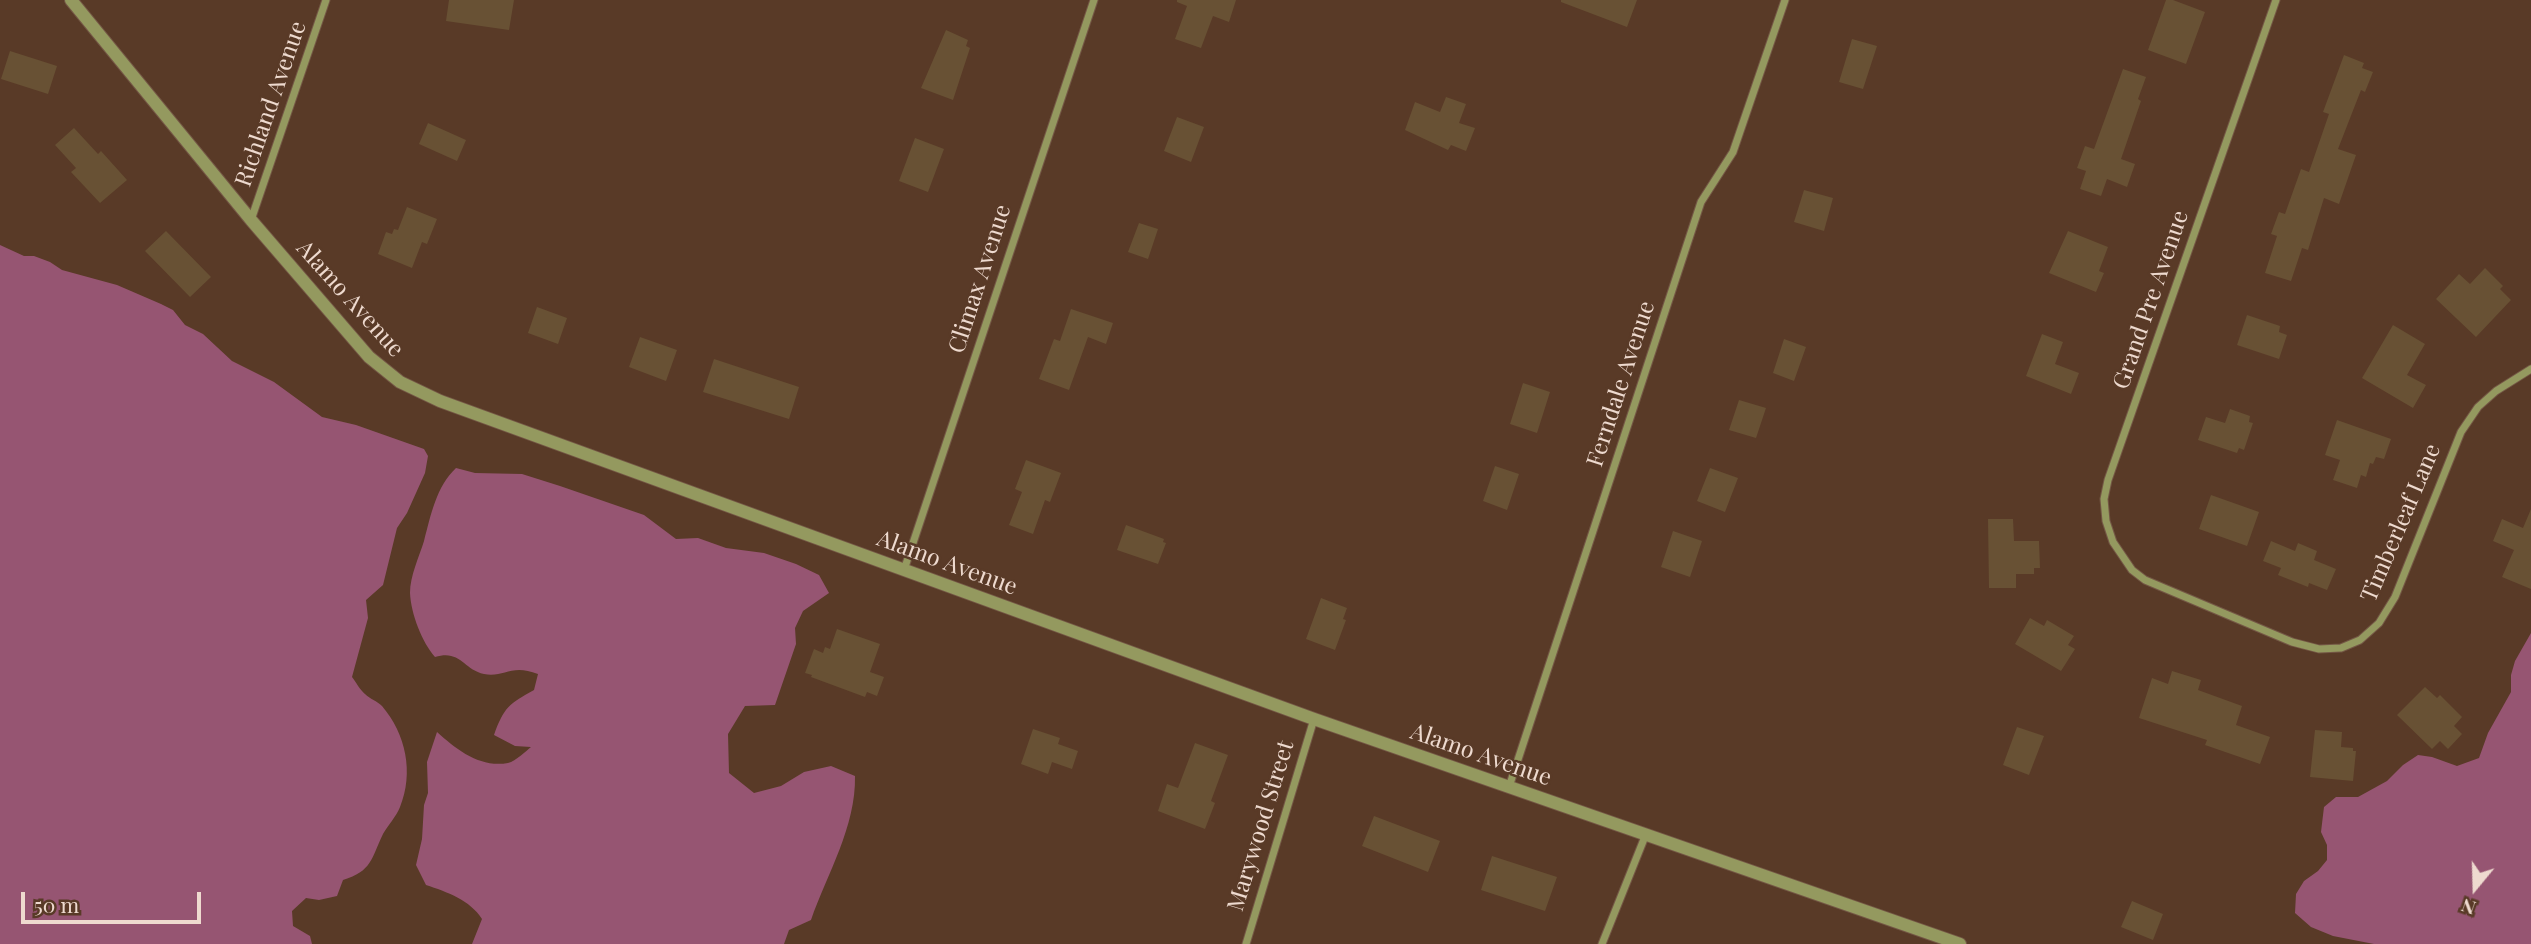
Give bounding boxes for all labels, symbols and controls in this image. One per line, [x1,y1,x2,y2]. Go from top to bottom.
street label: Richland Avenue [230,18,312,190]
street label: Climax Avenue [943,201,1017,357]
street label: Grand Pre Avenue [2107,207,2195,393]
street label: Alamo Avenue [291,235,409,363]
street label: Ferndale Avenue [1581,298,1661,470]
street label: Timberleaf Lane [2355,440,2447,606]
street label: Alamo Avenue [873,525,1021,601]
street label: Alamo Avenue [1407,718,1555,792]
street label: Marywood Street [1222,737,1300,915]
north arrow [2440,853,2510,923]
scale bar [24,878,205,922]
text: 50 m [34,890,79,918]
text: N [2457,893,2479,922]

